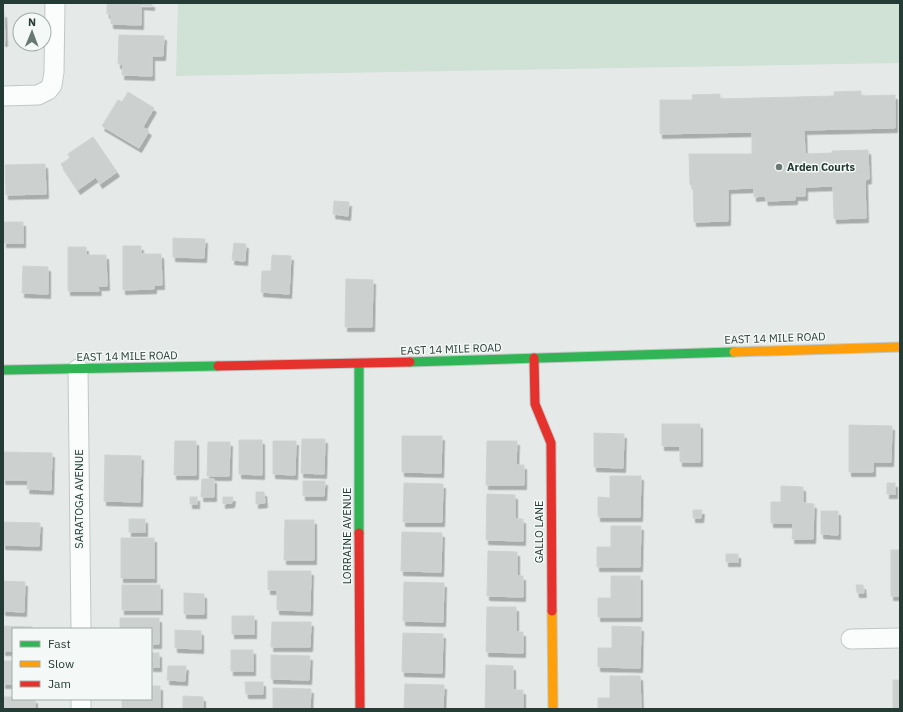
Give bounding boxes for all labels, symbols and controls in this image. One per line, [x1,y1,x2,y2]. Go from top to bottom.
north arrow [12,12,52,52]
text: N [28,15,36,29]
place label: Arden Courts [787,160,856,174]
marker: Arden Courts [774,162,784,172]
street label: EAST 14 MILE ROAD [724,329,826,347]
street label: EAST 14 MILE ROAD [400,340,502,358]
street label: EAST 14 MILE ROAD [76,348,178,364]
street label: SARATOGA AVENUE [72,449,86,549]
street label: LORRAINE AVENUE [340,488,354,584]
street label: GALLO LANE [532,501,546,563]
legend [12,628,152,700]
text: Fast [48,636,71,651]
text: Slow [48,656,74,671]
text: Jam [48,676,71,691]

